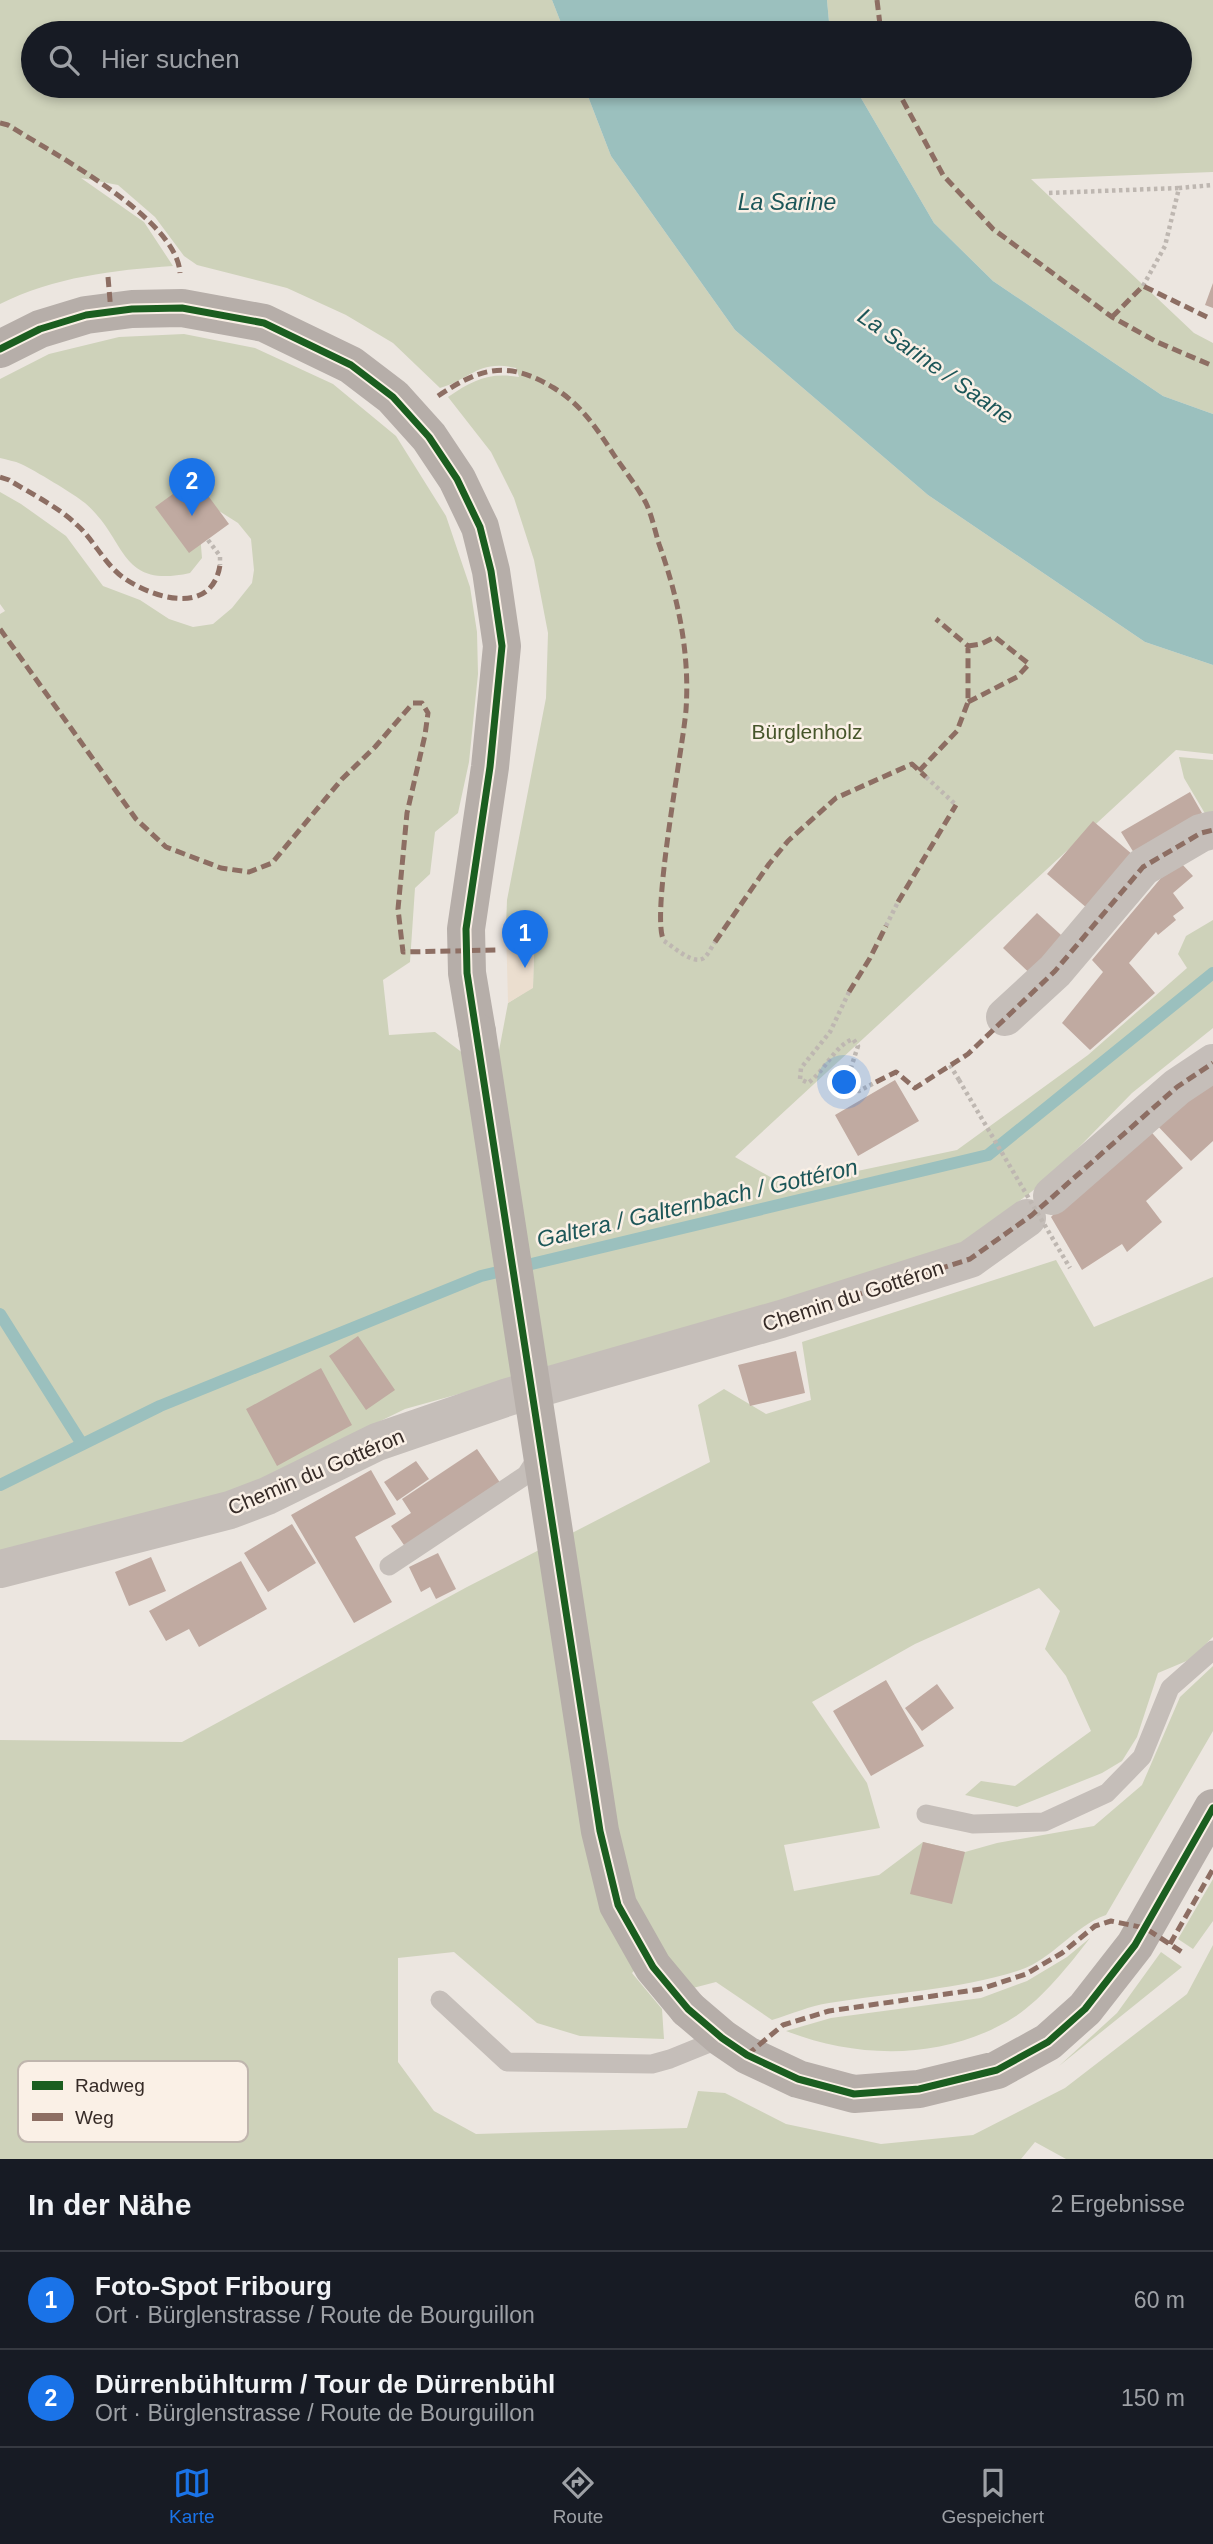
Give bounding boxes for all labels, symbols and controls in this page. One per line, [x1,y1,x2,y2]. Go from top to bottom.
search box [21,21,1192,98]
icon: search [45,41,83,79]
text: Hier suchen [101,44,240,74]
water label: La Sarine [738,189,836,215]
water label: La Sarine / Saane [853,303,1019,429]
pin: 2 [169,458,215,516]
park label: Bürglenholz [752,720,862,743]
pin: 1 [502,910,548,968]
your location [827,1065,861,1099]
water label: Galtera / Galternbach / Gottéron [534,1153,860,1253]
street label: Chemin du Gottéron [759,1255,946,1336]
street label: Chemin du Gottéron [224,1424,407,1519]
legend [18,2061,248,2142]
text: Radweg [75,2075,145,2096]
text: Weg [75,2107,114,2128]
text: In der Nähe [28,2188,191,2221]
text: 2 Ergebnisse [1051,2191,1185,2217]
text: Foto-Spot Fribourg [95,2271,332,2301]
text: 1 [45,2287,57,2313]
text: 60 m [1134,2287,1185,2313]
text: Ort · Bürglenstrasse / Route de Bourguillon [95,2302,535,2328]
text: Dürrenbühlturm / Tour de Dürrenbühl [95,2369,555,2399]
text: 2 [45,2385,57,2411]
text: 150 m [1121,2385,1185,2411]
text: Ort · Bürglenstrasse / Route de Bourguillon [95,2400,535,2426]
tab: Karte [169,2464,214,2528]
tab: Route [553,2464,603,2528]
tab: Gespeichert [941,2464,1044,2528]

